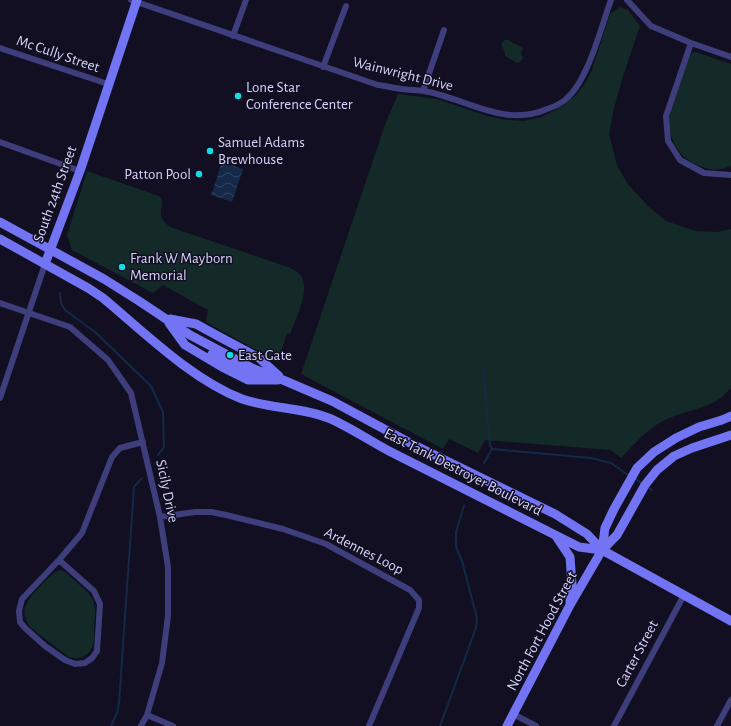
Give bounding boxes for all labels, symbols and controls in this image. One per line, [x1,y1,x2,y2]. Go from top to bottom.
street label: Mc Cully Street [15,33,102,75]
street label: Wainwright Drive [351,54,455,94]
place label: Lone Star Conference Center [246,80,353,112]
marker: Lone Star Conference Center [233,91,243,101]
place label: Samuel Adams Brewhouse [218,135,305,167]
street label: South 24th Street [31,144,79,244]
marker: Samuel Adams Brewhouse [205,146,215,156]
place label: Patton Pool [124,167,191,182]
marker: Patton Pool [194,169,204,179]
place label: Frank W Mayborn Memorial [130,251,233,283]
marker: Frank W Mayborn Memorial [117,262,127,272]
place label: East Gate [238,348,292,363]
marker: East Gate [225,350,235,360]
street label: East Tank Destroyer Boulevard [382,426,545,519]
street label: Sicily Drive [153,458,181,524]
street label: Ardennes Loop [322,525,406,577]
street label: North Fort Hood Street [504,569,580,693]
street label: Carter Street [613,618,661,690]

